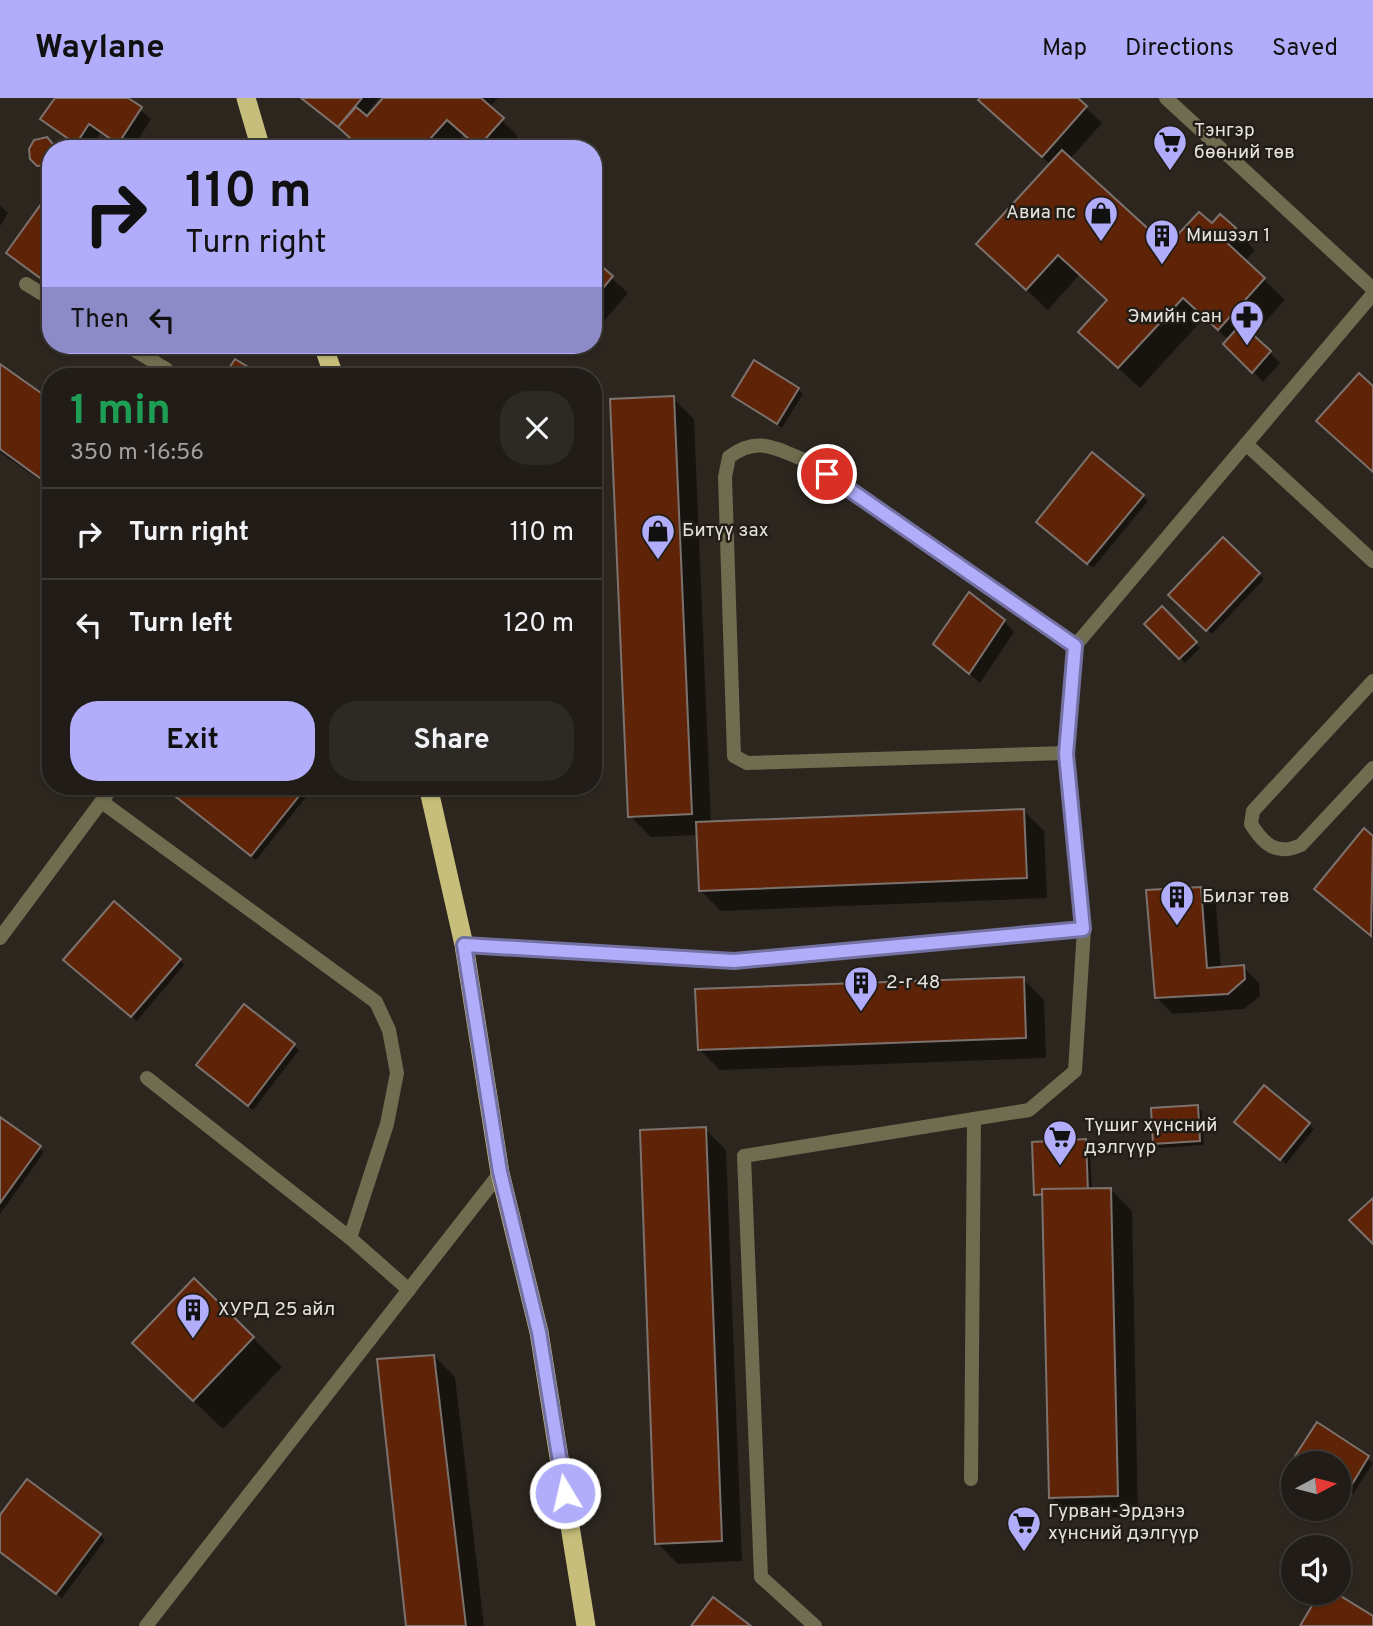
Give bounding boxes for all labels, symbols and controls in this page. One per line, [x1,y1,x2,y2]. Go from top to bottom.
text: Waylane [35,28,165,70]
text: Map [1042,34,1087,64]
text: Directions [1125,34,1234,64]
text: Saved [1272,34,1338,64]
place label: Тэнгэр бөөний төв [1194,119,1295,165]
supermarket icon: Тэнгэр бөөний төв [1151,123,1189,172]
text: 110 m [185,163,312,225]
icon: right [70,168,161,259]
shop icon: Авиа пс [1082,194,1120,243]
place label: Авиа пс [1006,201,1076,225]
building icon: Мишээл 1 [1143,217,1181,266]
text: Turn right [185,224,327,264]
place label: Мишээл 1 [1186,224,1270,248]
pharmacy icon: Эмийн сан [1228,298,1266,347]
icon: left [143,301,181,339]
text: Then [70,304,129,337]
place label: Эмийн сан [1128,305,1222,329]
text: 1 min [70,386,171,439]
button: close [500,391,574,465]
text: 350 m · 16:56 [70,439,204,468]
pin [797,444,857,504]
icon: arrive [808,455,846,493]
shop icon: Битүү зах [639,512,677,561]
icon: right [70,515,108,553]
text: Turn right [129,517,249,550]
text: 110 m [510,517,574,550]
place label: Битүү зах [682,519,769,543]
icon: left [70,606,108,644]
text: Turn left [129,608,233,641]
text: 120 m [504,608,574,641]
button: Exit [70,701,315,781]
button: Share [329,701,574,781]
building icon: Билэг төв [1158,878,1196,927]
place label: Билэг төв [1202,885,1290,909]
building icon: 2-r 48 [842,964,880,1013]
place label: 2-r 48 [886,971,940,995]
place label: Түшиг хүнсний дэлгүүр [1084,1114,1218,1160]
supermarket icon: Түшиг хүнсний дэлгүүр [1041,1118,1079,1167]
building icon: ХУРД 25 айл [174,1291,212,1340]
place label: ХУРД 25 айл [218,1298,335,1322]
north arrow [1281,1451,1351,1521]
map controls [1281,1451,1351,1605]
position arrow [528,1456,602,1530]
place label: Гурван-Эрдэнэ хүнсний дэлгүүр [1048,1500,1199,1546]
supermarket icon: Гурван-Эрдэнэ хүнсний дэлгүүр [1005,1504,1043,1553]
button: sound [1281,1535,1351,1605]

